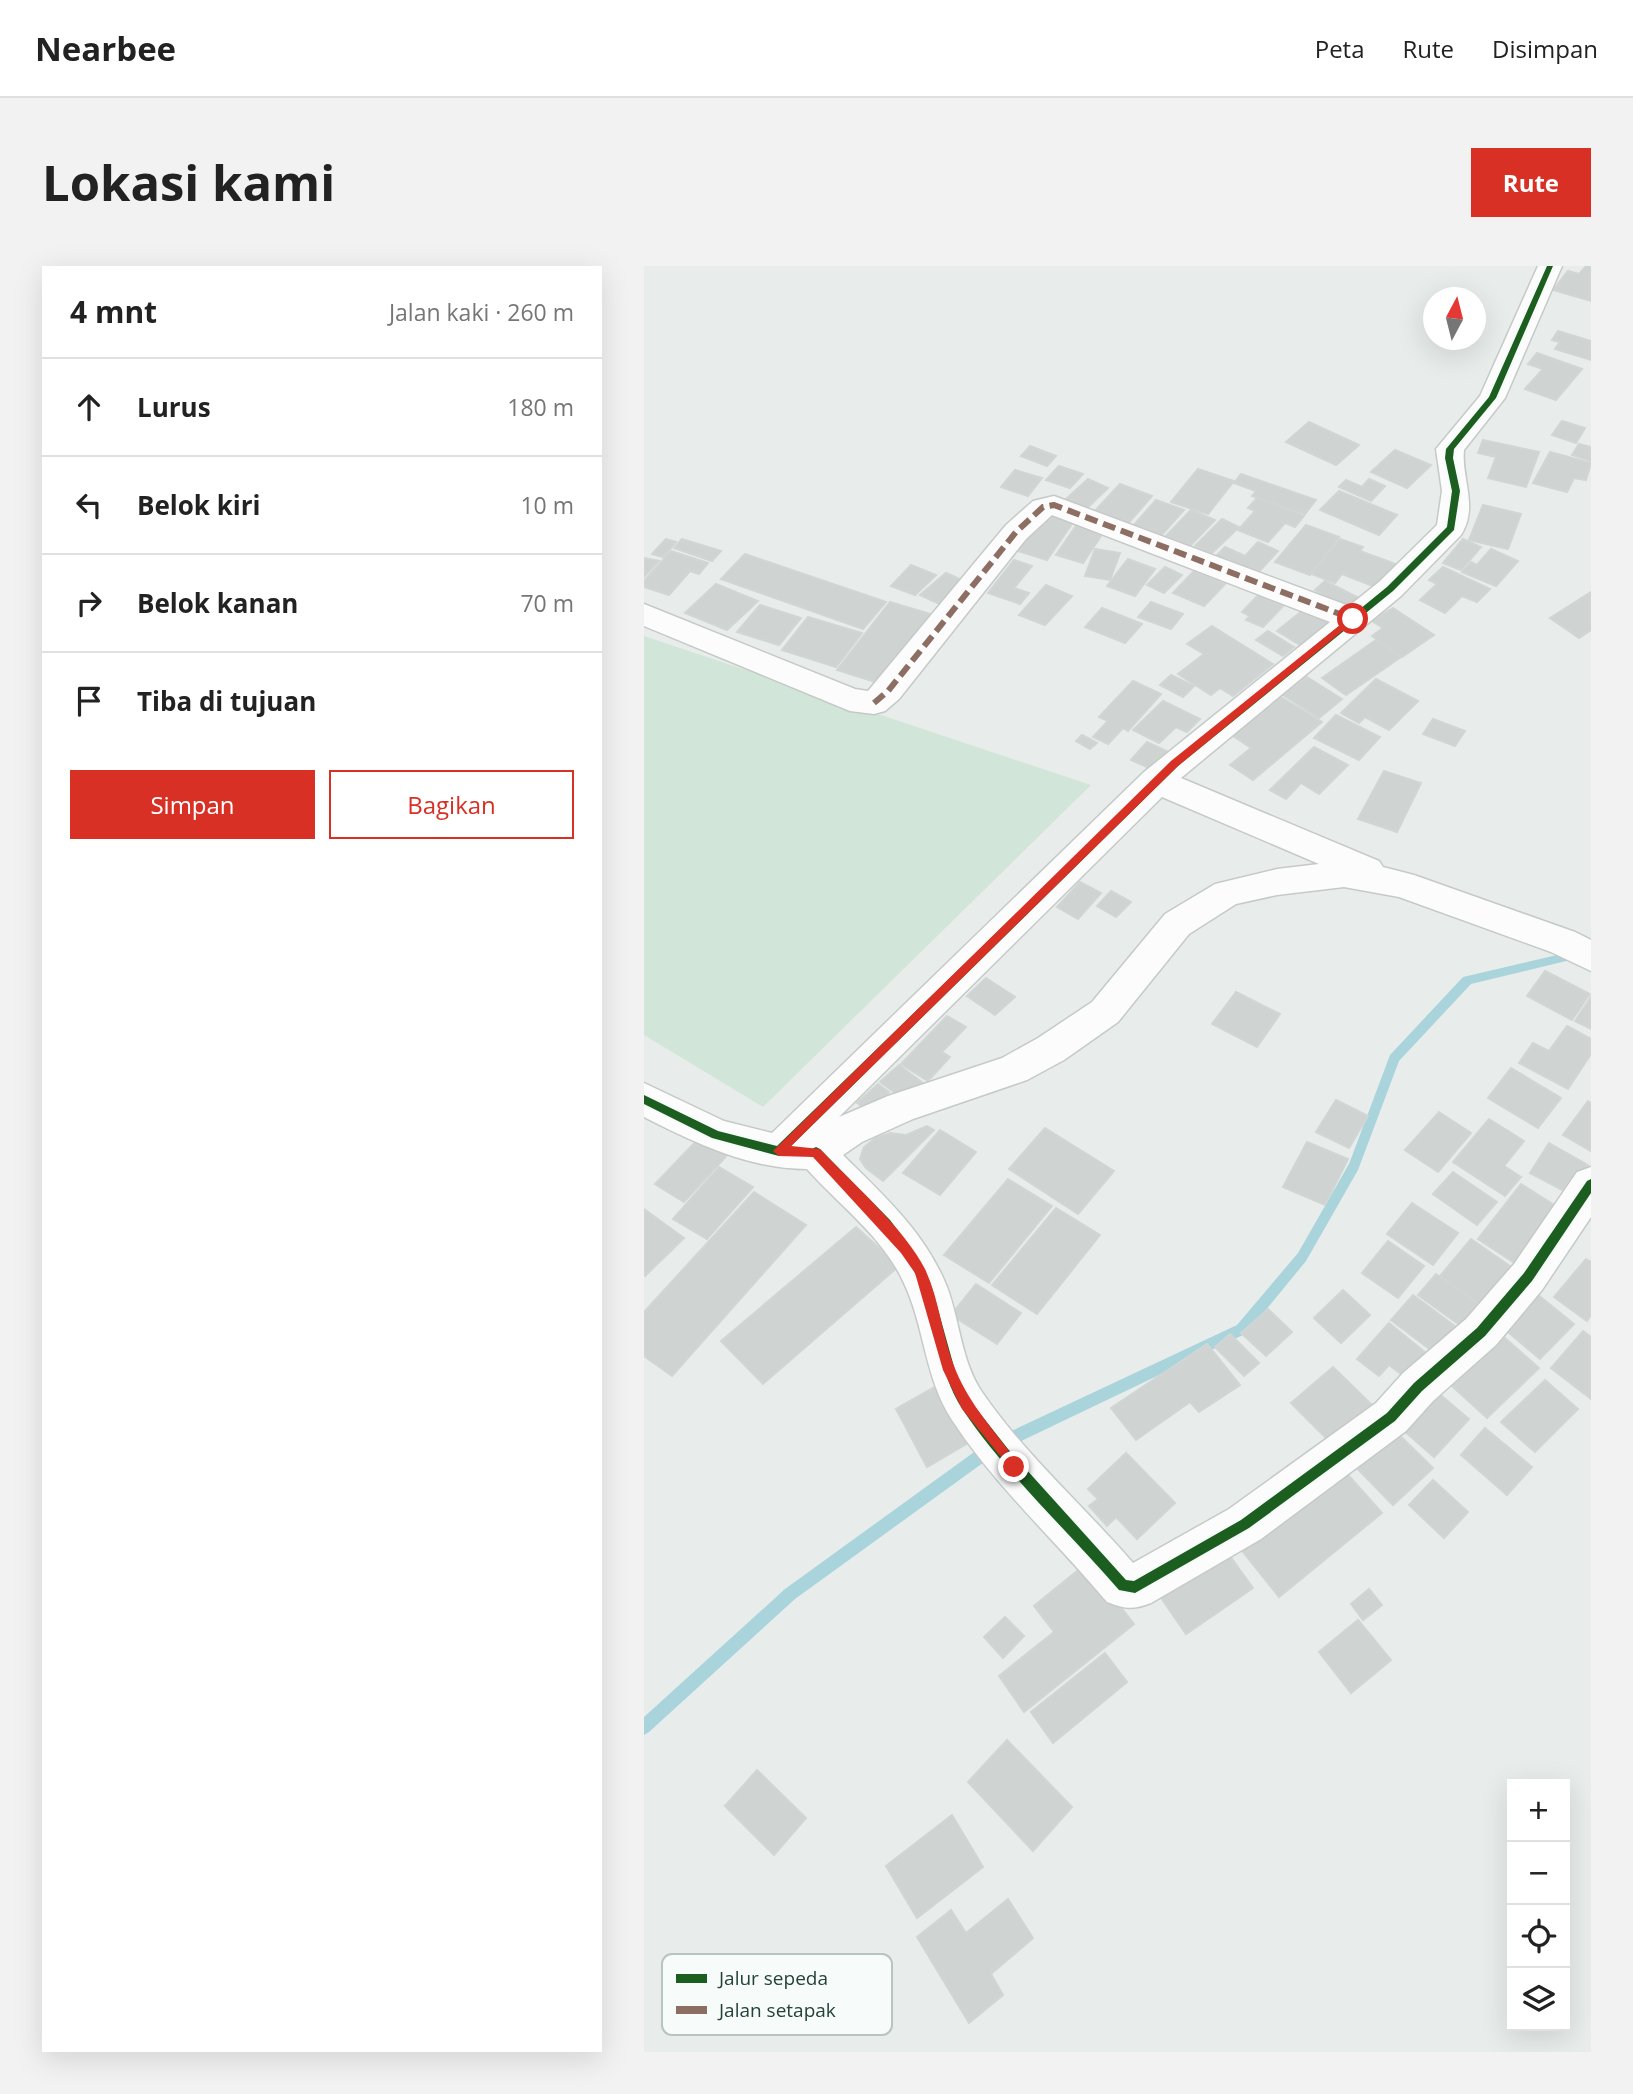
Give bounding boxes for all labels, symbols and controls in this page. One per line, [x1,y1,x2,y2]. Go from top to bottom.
text: Nearbee [35,26,176,71]
text: Peta [1315,32,1365,65]
text: Rute [1403,32,1454,65]
text: Disimpan [1492,32,1598,65]
button: Rute [1471,148,1591,217]
text: Lokasi kami [42,149,335,215]
north arrow [1423,287,1486,350]
text: 4 mnt [70,291,157,332]
text: Jalan kaki · 260 m [389,296,574,328]
icon: ahead [70,388,108,426]
text: Lurus [137,389,211,425]
text: 180 m [507,391,574,423]
icon: left [70,486,108,524]
text: Belok kiri [137,487,261,523]
text: 10 m [520,489,574,521]
icon: right [70,584,108,622]
text: Belok kanan [137,585,298,621]
text: 70 m [520,587,574,619]
route start [1337,603,1368,634]
icon: arrive [70,682,108,720]
text: Tiba di tujuan [137,683,316,719]
button: Simpan [70,770,315,839]
button: Bagikan [329,770,574,839]
route end [998,1451,1029,1482]
map controls [1507,1779,1570,2031]
button: + [1507,1779,1570,1842]
button: − [1507,1842,1570,1905]
button: locate [1507,1905,1570,1968]
legend [662,1954,892,2035]
text: Jalur sepeda [717,1965,828,1991]
button: layers [1507,1968,1570,2031]
text: Jalan setapak [717,1997,836,2023]

